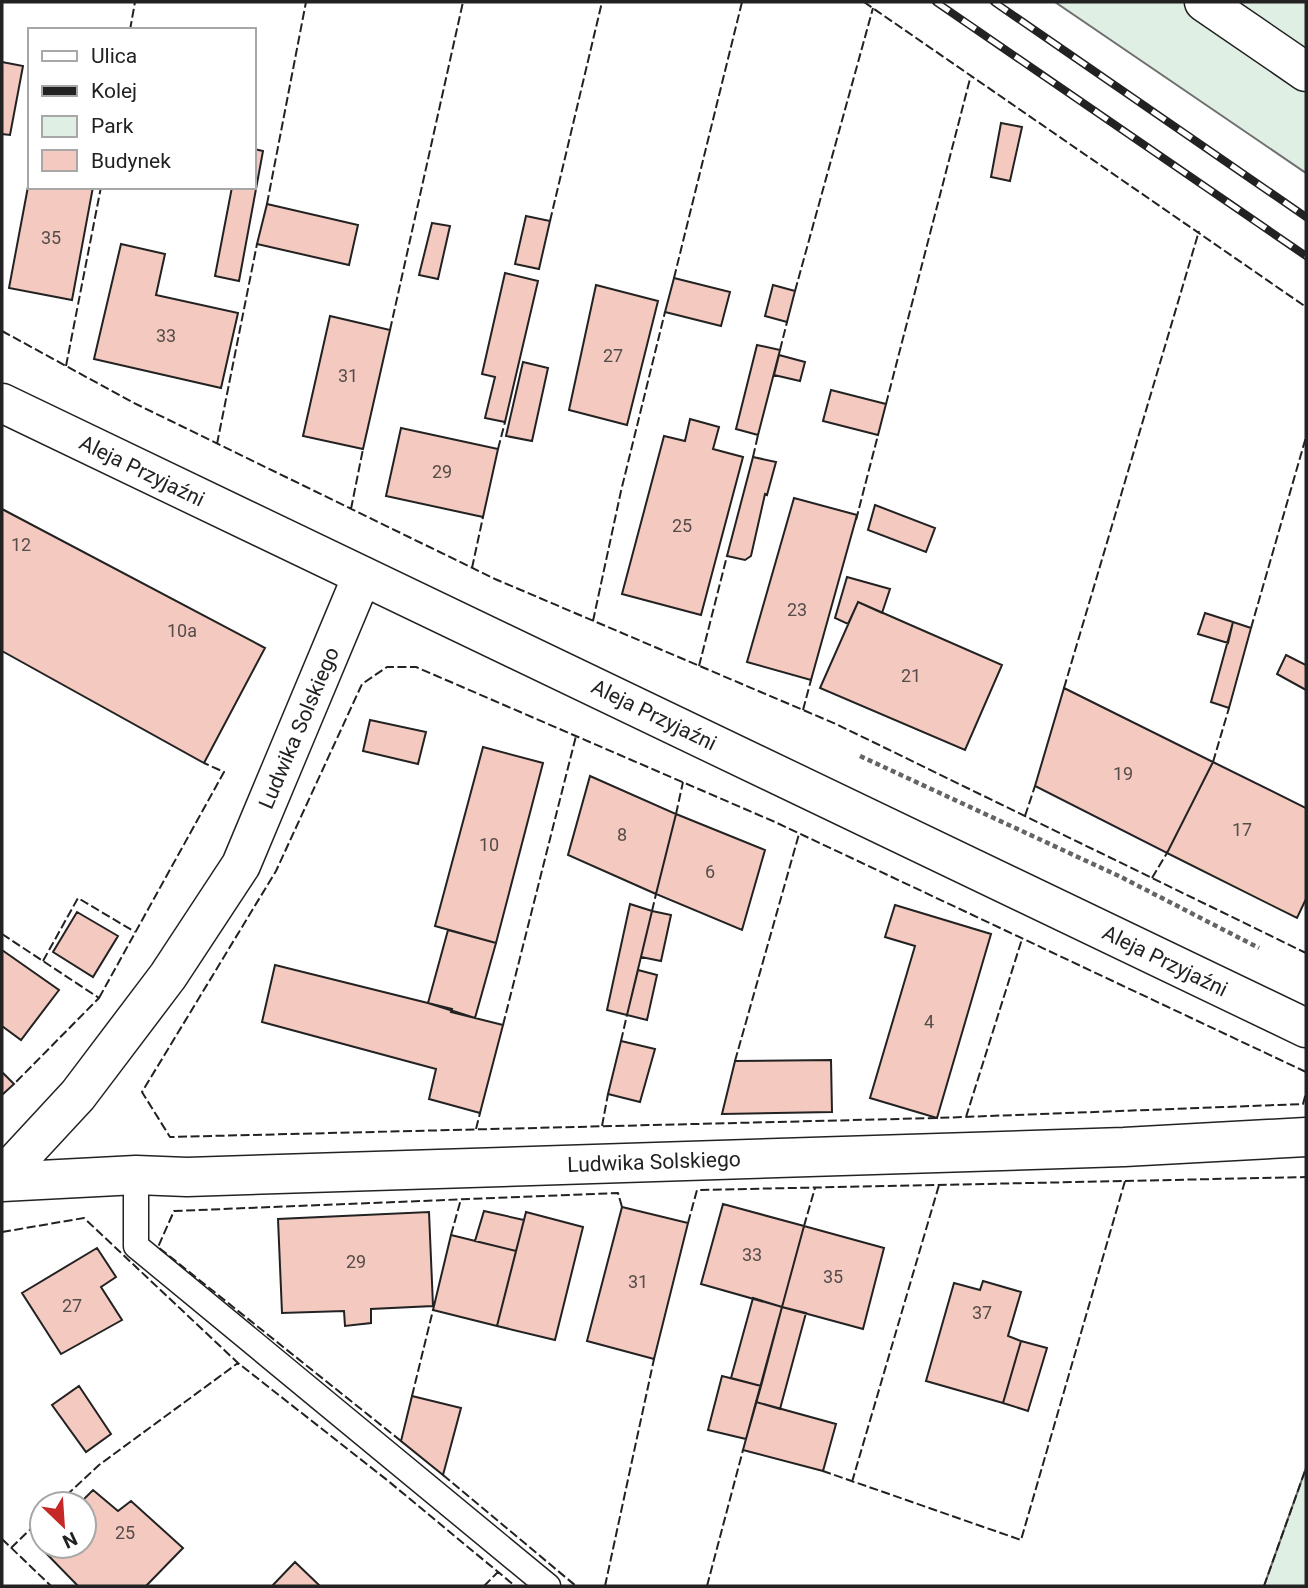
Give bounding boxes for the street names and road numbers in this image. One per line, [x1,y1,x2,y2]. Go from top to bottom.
street label: Aleja Przyjaźni [76,430,208,512]
street label: Ludwika Solskiego [254,643,344,813]
street label: Aleja Przyjaźni [588,674,720,756]
street label: Aleja Przyjaźni [1099,920,1231,1002]
street label: Ludwika Solskiego [567,1147,741,1177]

